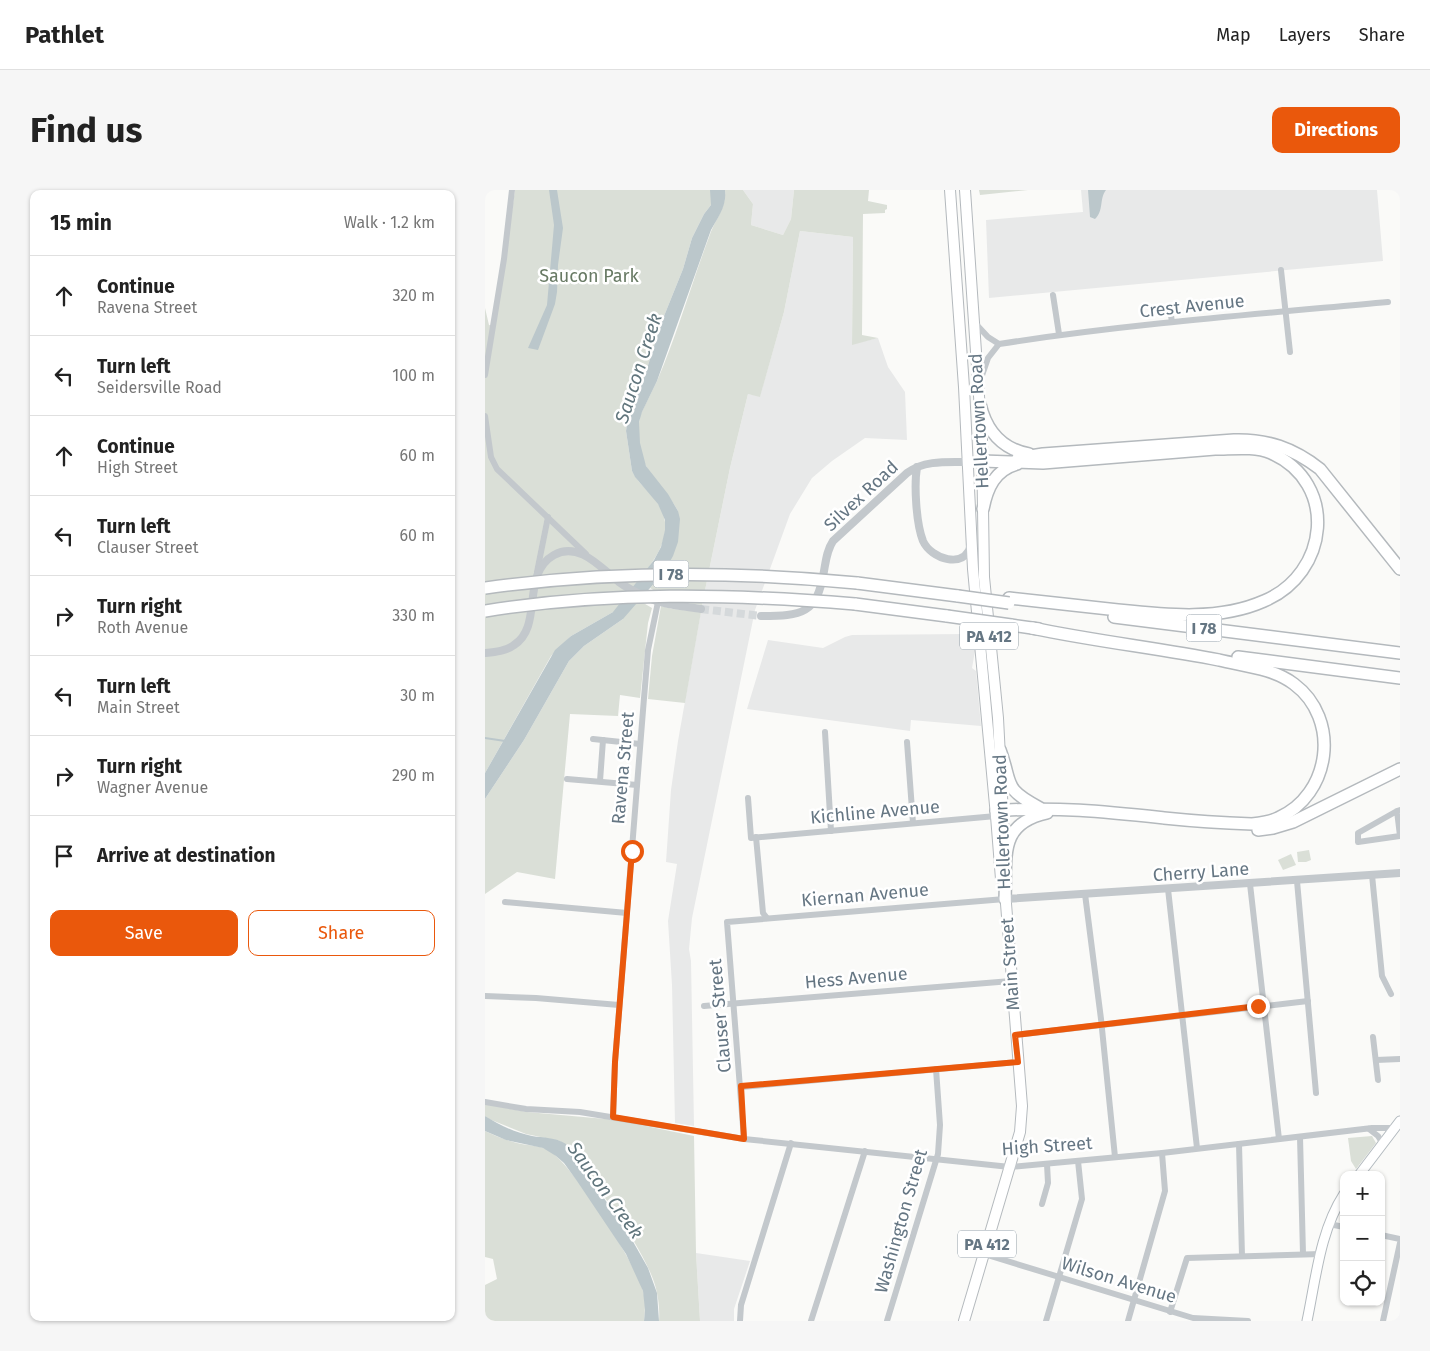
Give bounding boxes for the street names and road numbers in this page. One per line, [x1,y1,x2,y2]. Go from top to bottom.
street label: Crest Avenue [1138,290,1246,322]
street label: Hellertown Road [964,353,994,489]
street label: Silvex Road [819,456,903,536]
road number: I 78 [653,560,689,588]
road number: I 78 [1187,614,1221,642]
road number: PA 412 [960,622,1018,650]
street label: Ravena Street [607,710,639,825]
street label: Hellertown Road [989,754,1015,890]
street label: Kichline Avenue [809,795,941,829]
street label: Cherry Lane [1152,858,1250,886]
street label: Kiernan Avenue [800,878,930,912]
street label: Main Street [996,916,1024,1011]
street label: Clauser Street [704,958,736,1074]
street label: Hess Avenue [804,963,908,993]
street label: High Street [1001,1132,1094,1160]
street label: Washington Street [870,1146,932,1296]
road number: PA 412 [958,1230,1016,1258]
street label: Wilson Avenue [1059,1252,1179,1308]

